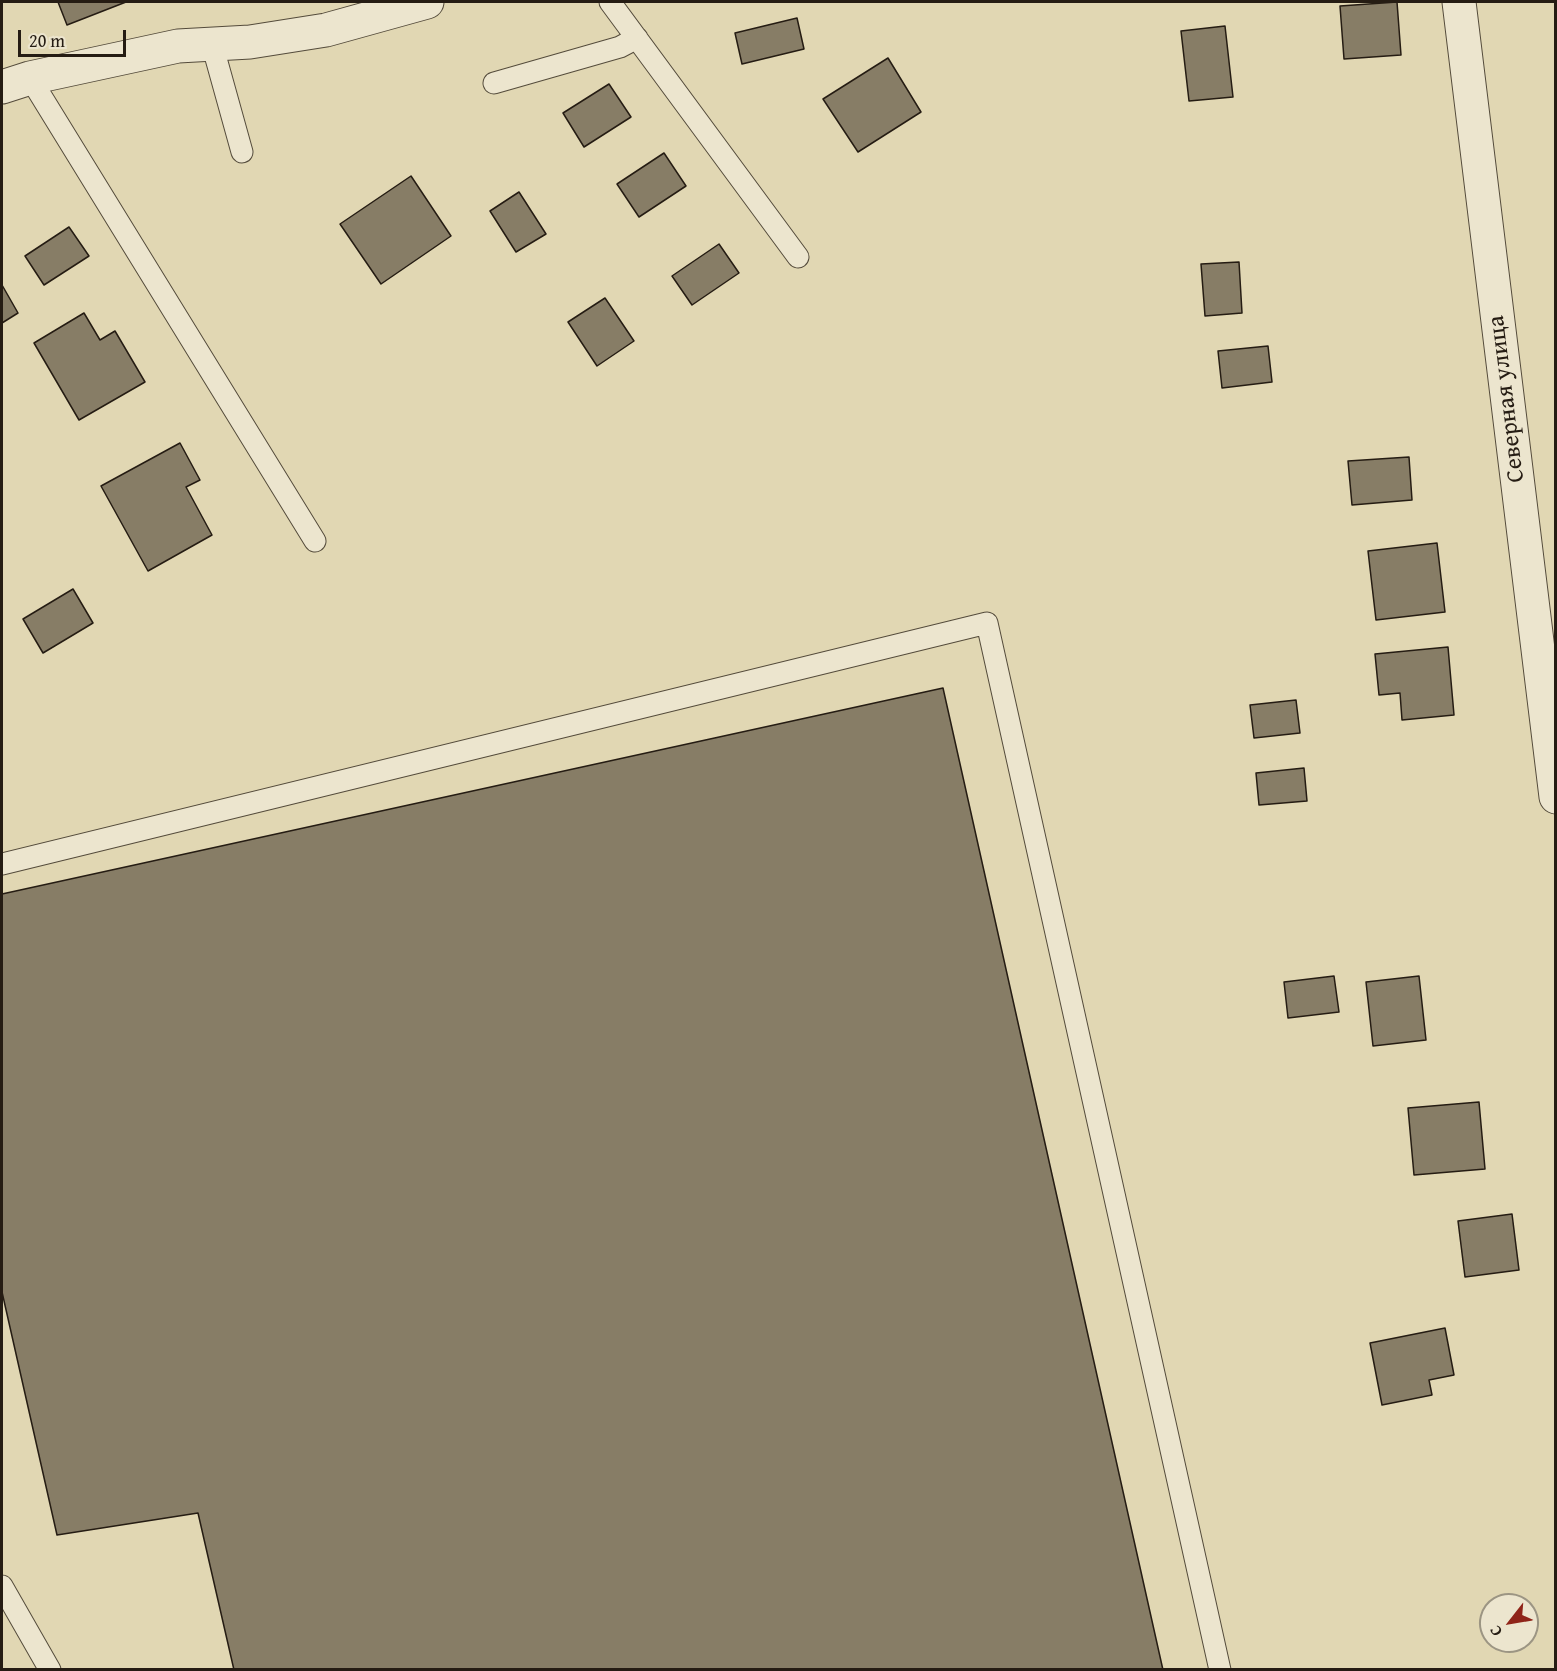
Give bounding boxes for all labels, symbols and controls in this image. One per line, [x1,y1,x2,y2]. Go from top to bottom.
scale bar [21,18,129,56]
text: 20 m [29,27,65,54]
street label: Северная улица [1482,314,1532,484]
north arrow [1479,1593,1539,1653]
text: С [1483,1621,1508,1641]

